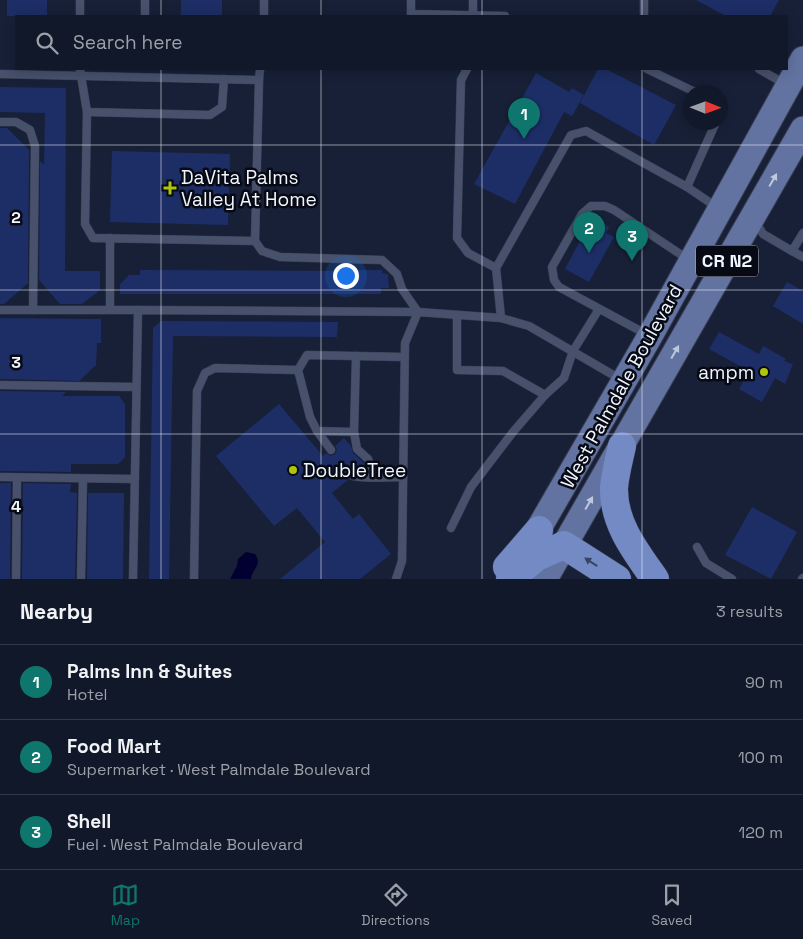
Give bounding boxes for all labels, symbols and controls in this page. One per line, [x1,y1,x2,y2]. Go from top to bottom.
search box [15,15,788,70]
icon: search [33,29,61,57]
text: Search here [73,30,183,55]
north arrow [683,85,728,130]
pin: 1 [508,98,540,139]
place label: DaVita Palms Valley At Home [181,165,317,212]
one-way arrow [769,174,778,187]
marker: DaVita Palms Valley At Home [163,181,177,195]
text: 2 [11,207,21,228]
pin: 2 [573,212,605,253]
pin: 3 [616,220,648,261]
road number: CR N2 [696,246,758,276]
your location [333,263,359,289]
street label: West Palmdale Boulevard [555,280,688,493]
one-way arrow [671,345,680,358]
text: 3 [11,352,21,373]
place label: ampm [698,360,754,385]
marker: ampm [758,366,770,378]
place label: DoubleTree [303,458,406,483]
marker: DoubleTree [287,464,299,476]
text: 4 [11,496,21,517]
one-way arrow [584,496,593,509]
one-way arrow [584,557,597,567]
text: Nearby [20,598,93,625]
text: 3 results [716,601,783,622]
text: Palms Inn & Suites [67,659,232,684]
text: 1 [32,672,40,693]
text: 90 m [745,672,783,693]
text: Hotel [67,684,108,705]
text: Food Mart [67,734,161,759]
text: 2 [31,747,41,768]
text: 100 m [738,747,783,768]
text: Supermarket · West Palmdale Boulevard [67,759,370,780]
text: Shell [67,809,111,834]
text: 3 [31,822,41,843]
text: 120 m [739,822,783,843]
text: Fuel · West Palmdale Boulevard [67,834,303,855]
tab: Map [111,881,140,929]
tab: Directions [361,881,430,929]
tab: Saved [651,881,692,929]

